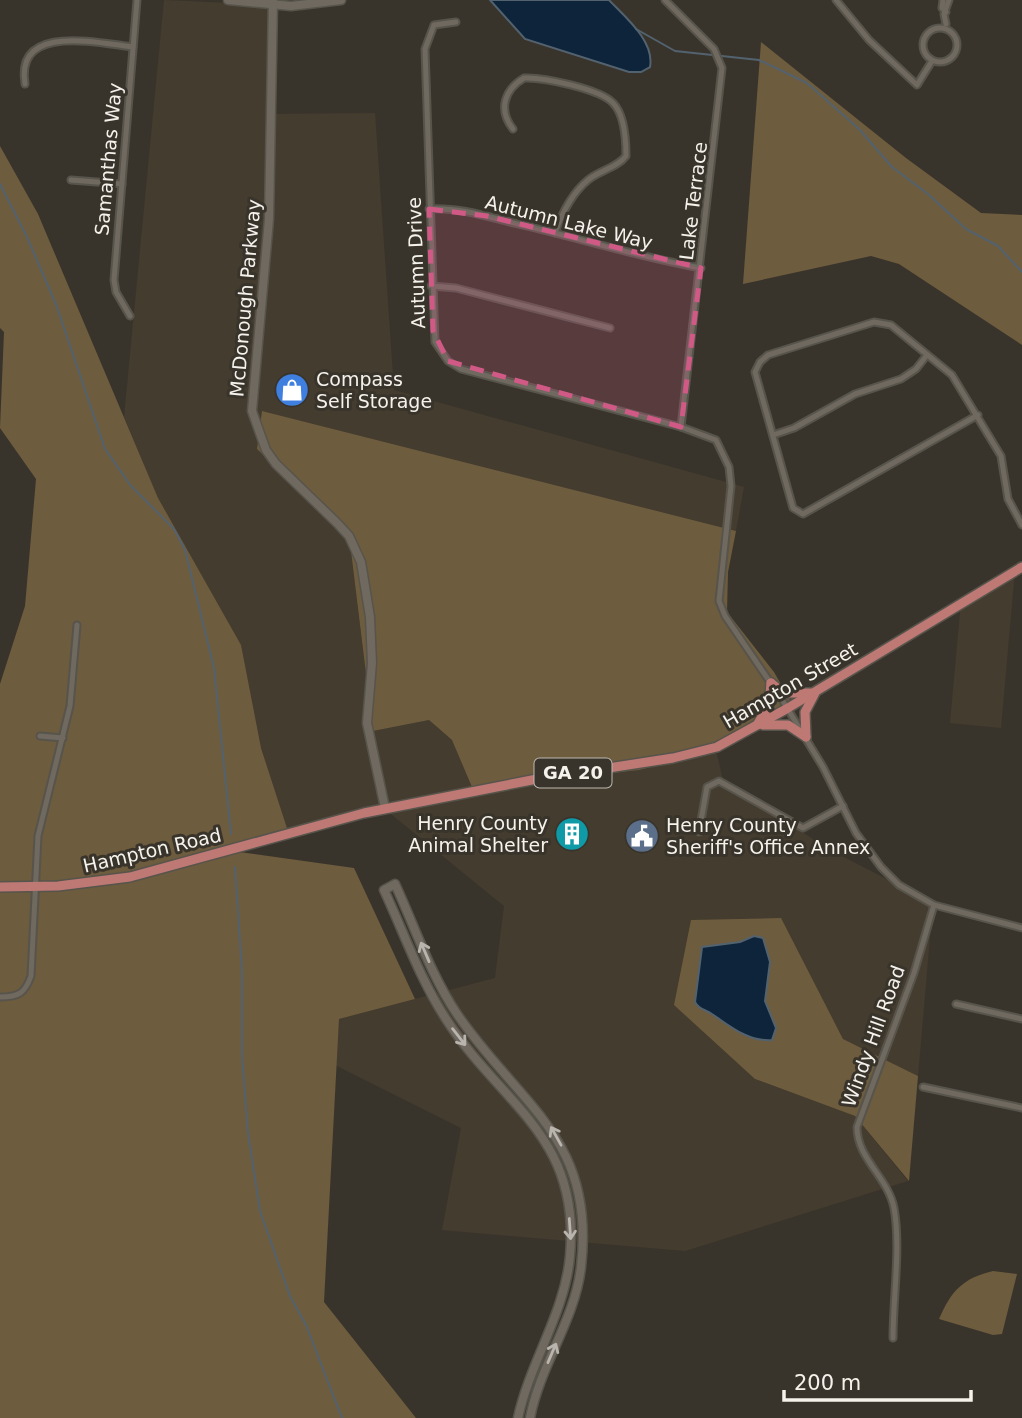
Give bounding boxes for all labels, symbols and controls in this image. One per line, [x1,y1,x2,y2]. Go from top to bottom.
street label: Samanthas Way [90,82,126,236]
street label: Lake Terrace [675,140,711,262]
street label: Autumn Lake Way [483,191,655,253]
street label: Autumn Drive [403,197,429,329]
street label: McDonough Parkway [225,198,265,398]
place label: Compass Self Storage [316,368,432,412]
shop icon: Compass Self Storage [273,371,311,409]
street label: Hampton Street [719,638,861,732]
road number: GA 20 [534,758,612,788]
place label: Henry County Animal Shelter [408,812,548,856]
place label: Henry County Sheriff's Office Annex [666,814,870,858]
building icon: Henry County Animal Shelter [553,815,591,853]
public building icon: Henry County Sheriff's Office Annex [623,817,661,855]
street label: Hampton Road [81,823,223,877]
one-way arrow [417,942,430,963]
street label: Windy Hill Road [837,962,909,1110]
one-way arrow [452,1028,467,1046]
one-way arrow [549,1126,562,1147]
one-way arrow [564,1217,577,1240]
one-way arrow [546,1343,559,1365]
scale bar [784,1358,971,1402]
text: 200 m [794,1371,861,1395]

